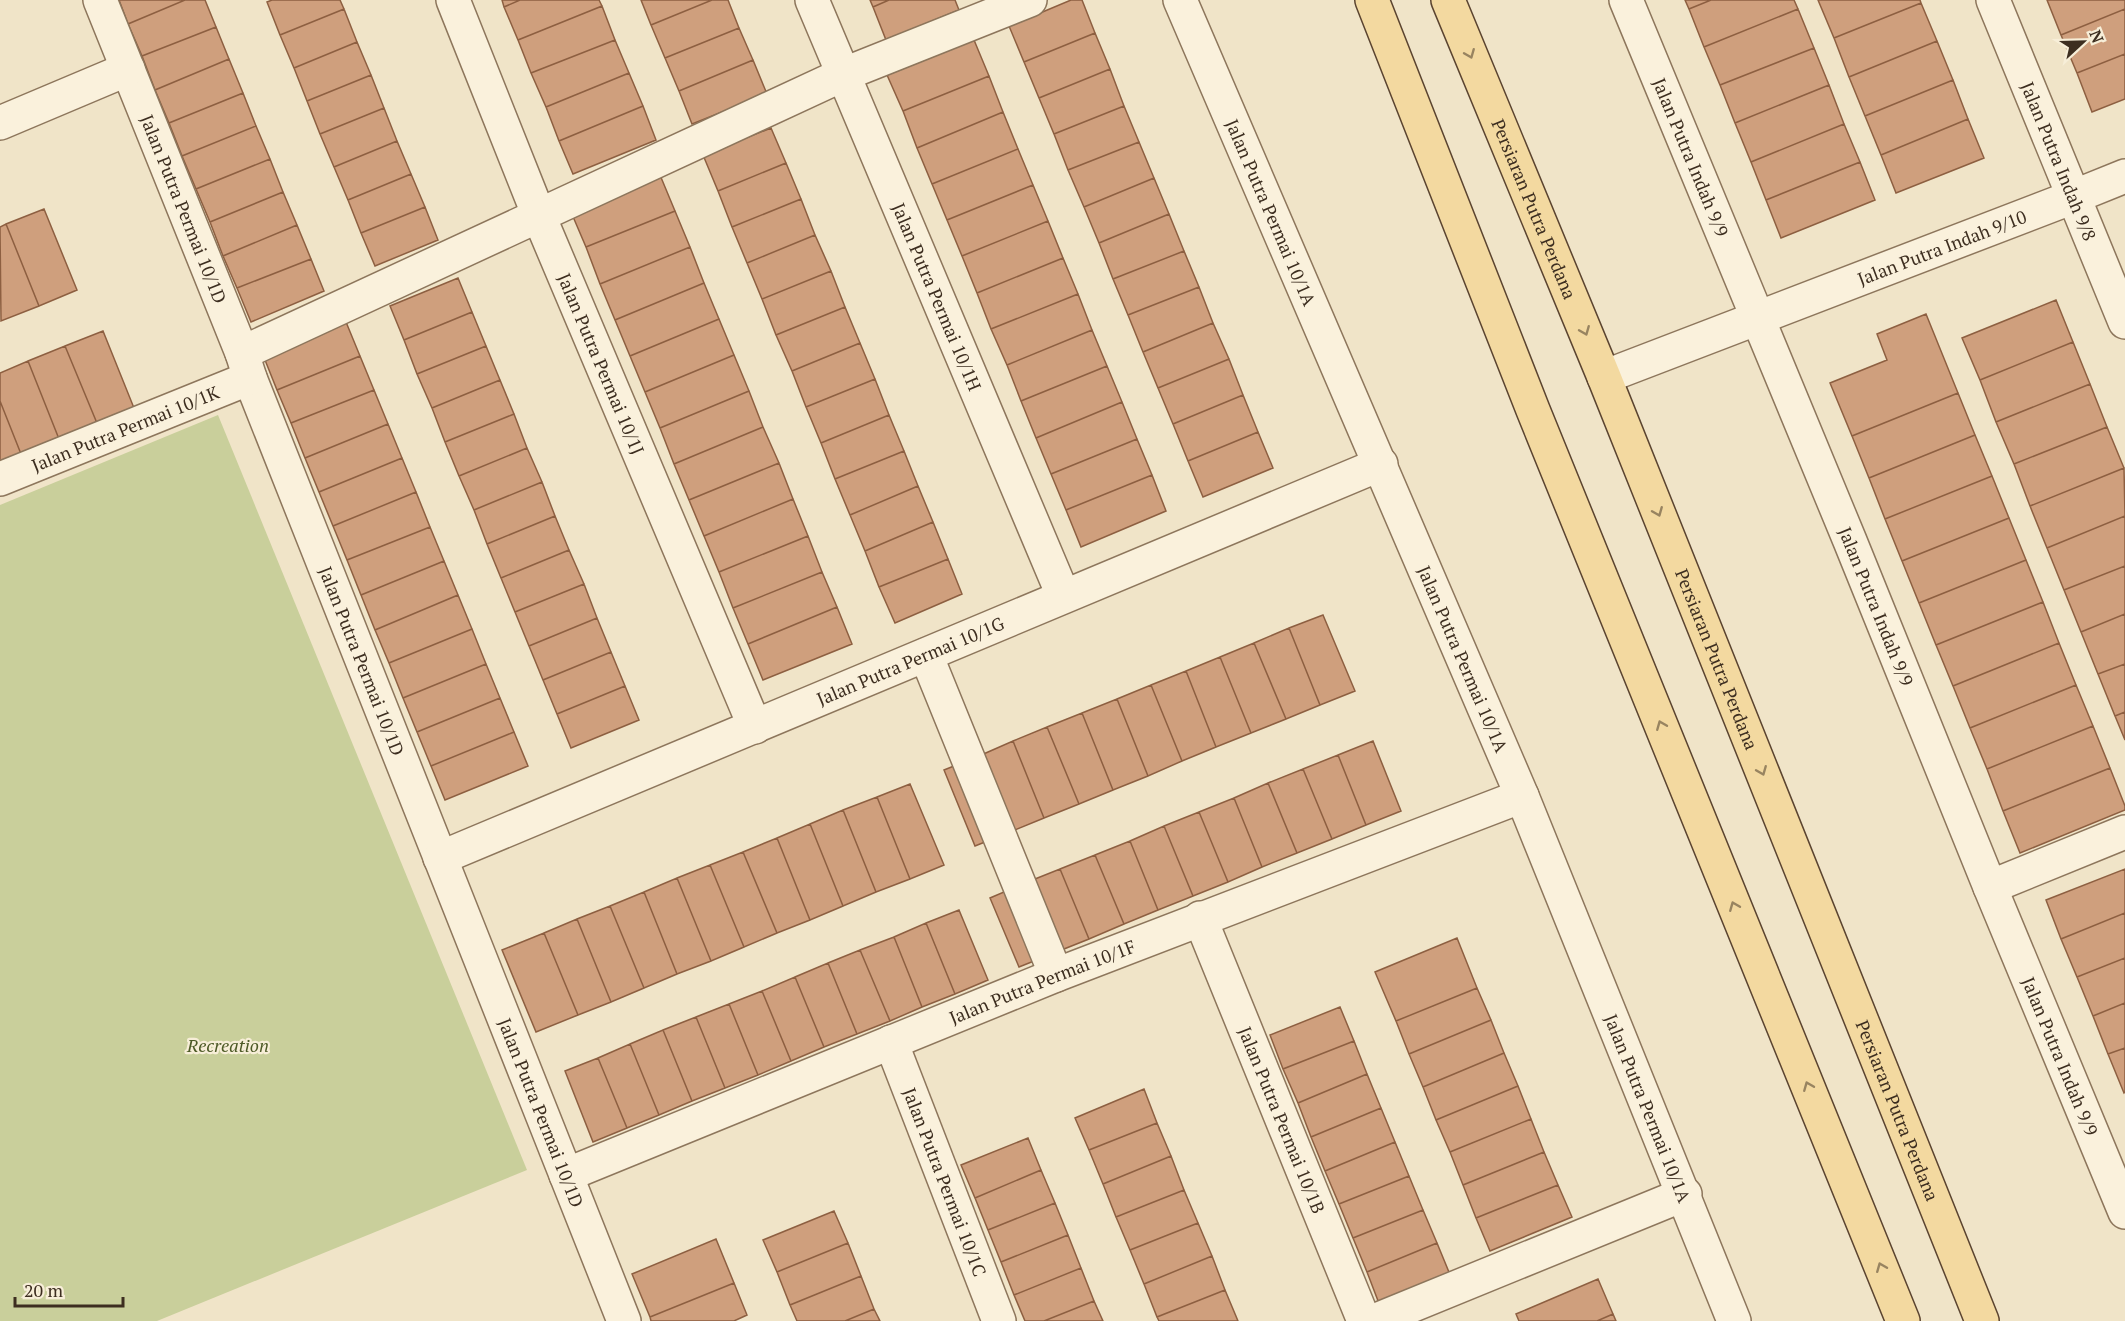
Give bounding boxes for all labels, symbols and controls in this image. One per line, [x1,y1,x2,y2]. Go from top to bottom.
north arrow [2053,12,2113,72]
text: N [2084,27,2109,46]
one-way arrow [1463,48,1475,59]
street label: Jalan Putra Indah 9/9 [1648,74,1735,240]
street label: Jalan Putra Indah 9/8 [2016,78,2102,244]
street label: Jalan Putra Permai 10/1D [135,111,233,307]
street label: Jalan Putra Permai 10/1A [1221,115,1322,310]
street label: Persiaran Putra Perdana [1486,115,1582,302]
street label: Jalan Putra Permai 10/1H [887,199,987,394]
street label: Jalan Putra Indah 9/10 [1854,204,2030,291]
street label: Jalan Putra Permai 10/1J [553,269,650,458]
one-way arrow [1578,325,1590,336]
street label: Jalan Putra Permai 10/1K [28,380,223,477]
one-way arrow [1651,506,1663,517]
street label: Jalan Putra Indah 9/9 [1833,523,1919,689]
street label: Jalan Putra Permai 10/1A [1412,562,1514,756]
street label: Jalan Putra Permai 10/1D [314,563,410,759]
street label: Persiaran Putra Perdana [1670,565,1764,753]
street label: Jalan Putra Permai 10/1G [813,610,1008,711]
one-way arrow [1656,720,1668,731]
one-way arrow [1755,765,1767,776]
one-way arrow [1729,901,1742,911]
street label: Jalan Putra Permai 10/1F [945,934,1139,1029]
street label: Jalan Putra Indah 9/9 [2017,973,2104,1139]
street label: Jalan Putra Permai 10/1A [1599,1011,1697,1206]
street label: Jalan Putra Permai 10/1D [493,1015,590,1211]
street label: Persiaran Putra Perdana [1851,1016,1945,1204]
street label: Jalan Putra Permai 10/1B [1233,1023,1331,1217]
park label: Recreation [186,1033,269,1057]
one-way arrow [1803,1081,1815,1092]
street label: Jalan Putra Permai 10/1C [898,1084,992,1280]
one-way arrow [1876,1262,1888,1273]
scale bar [15,1270,123,1308]
text: 20 m [24,1278,64,1302]

